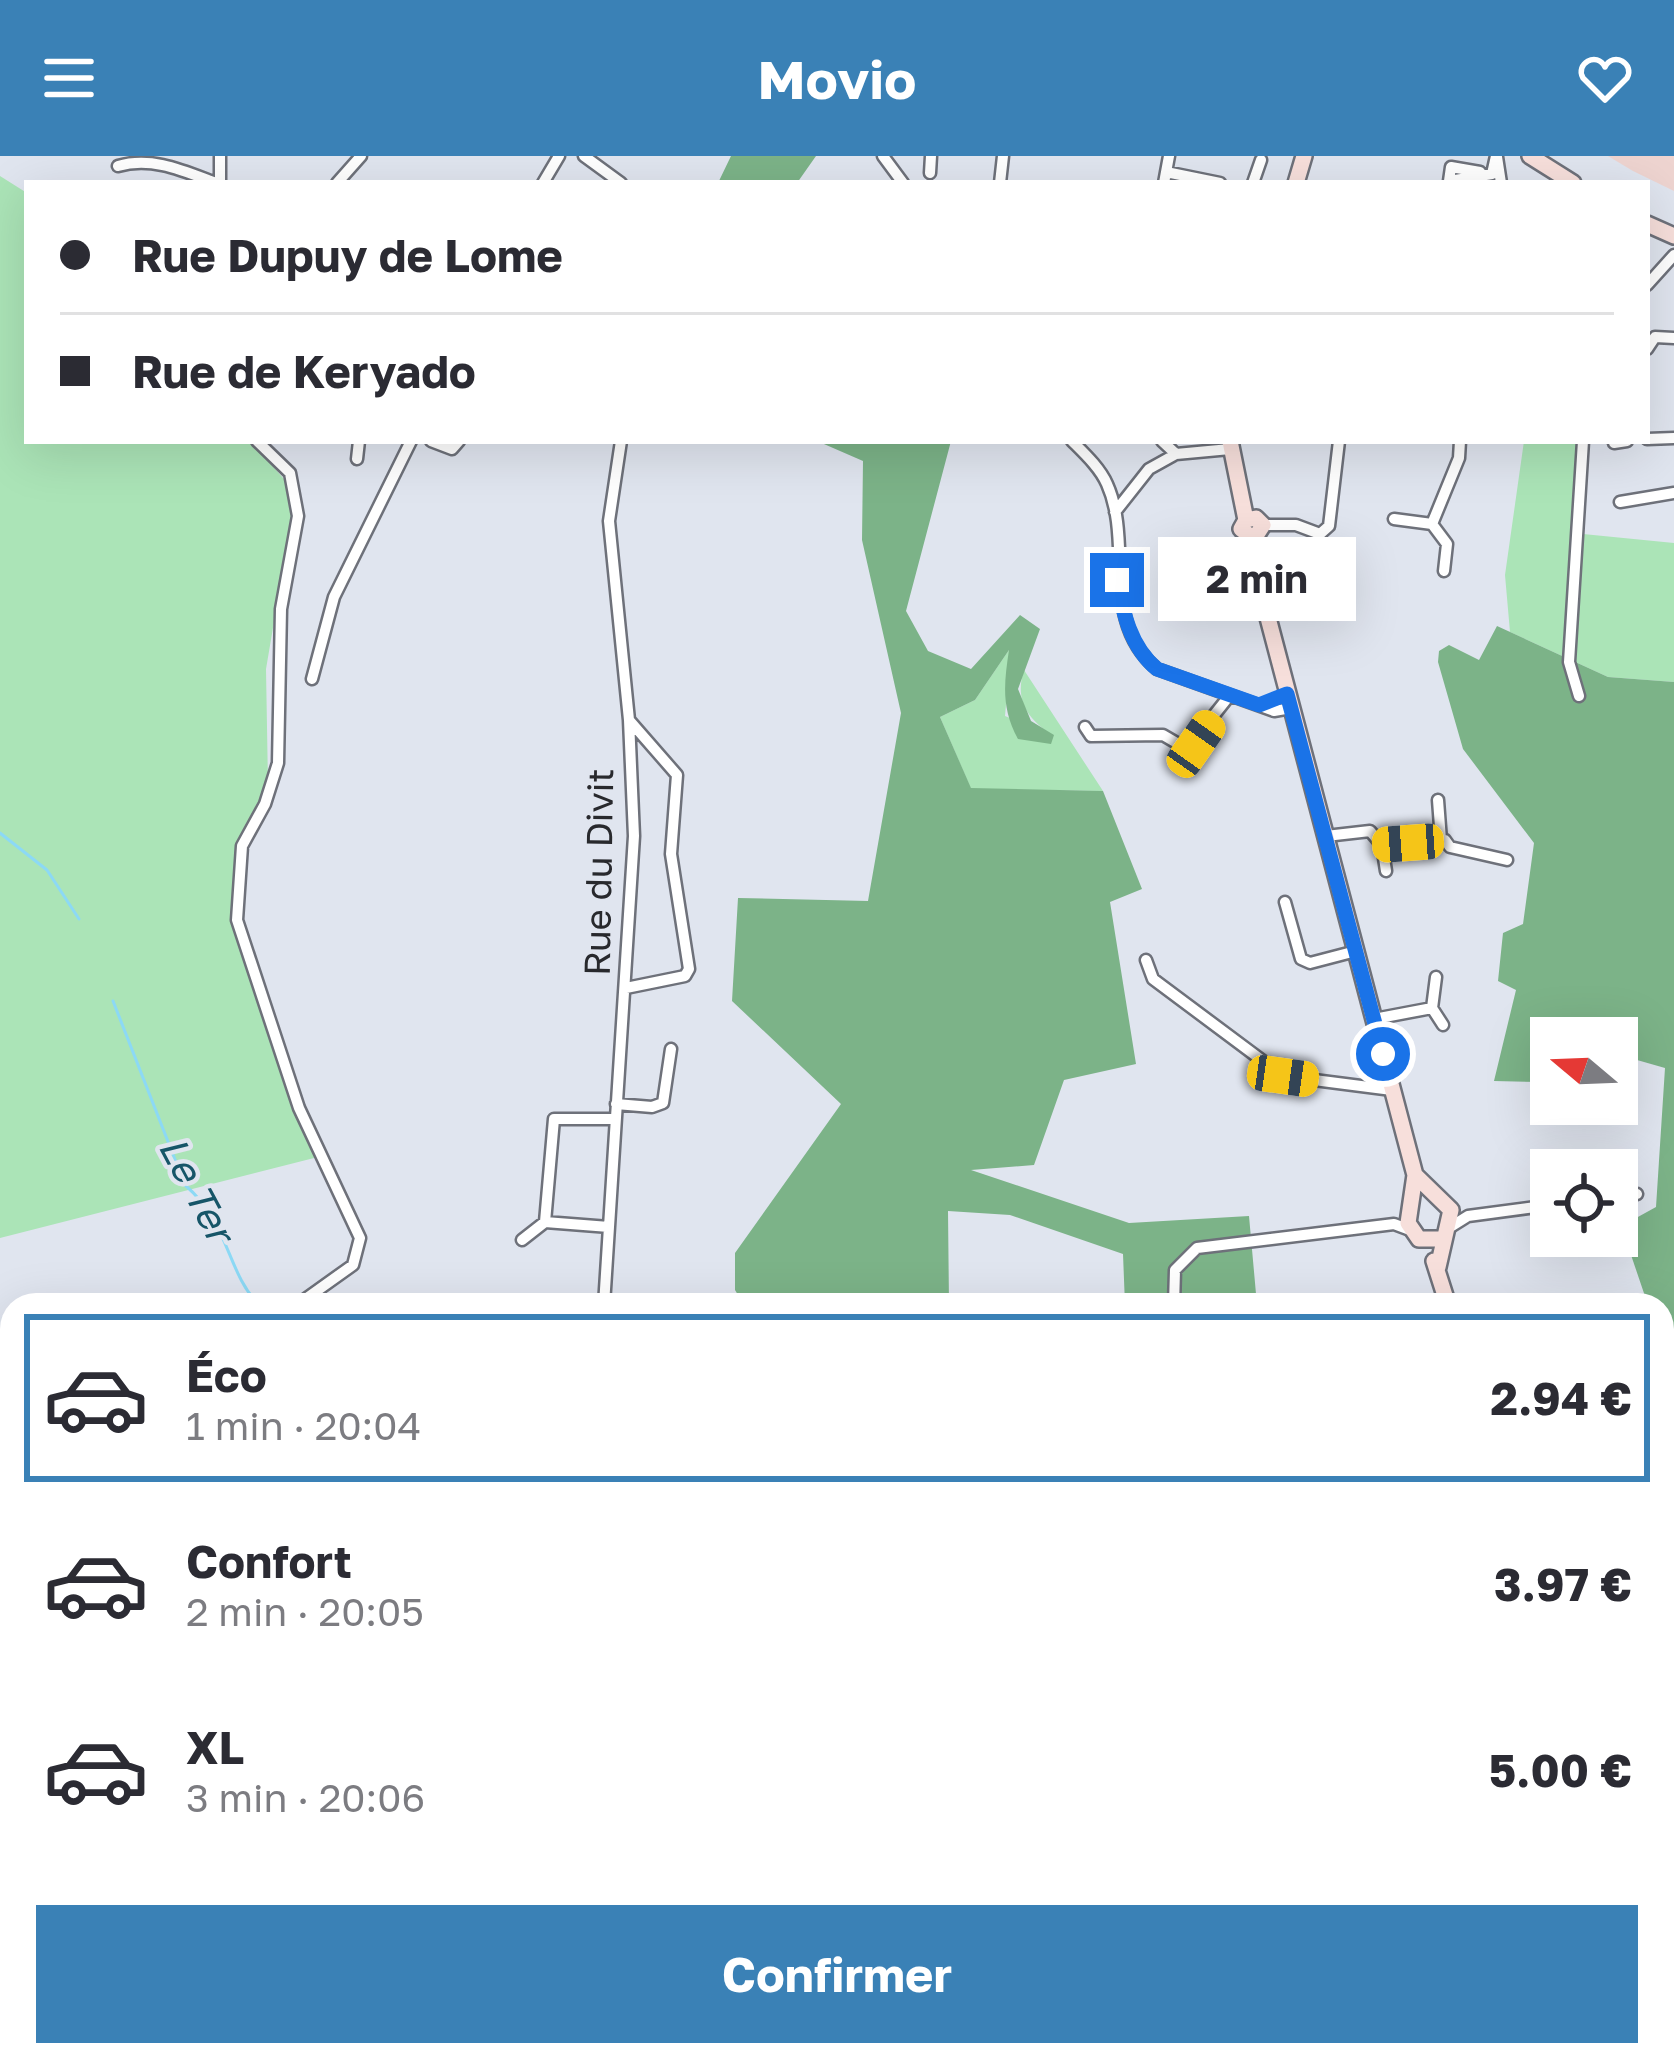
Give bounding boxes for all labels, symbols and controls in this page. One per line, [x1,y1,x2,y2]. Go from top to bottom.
icon: menu [36,45,102,111]
icon: heart [1572,45,1638,111]
text: Movio [758,46,916,111]
text: Rue Dupuy de Lome [132,228,563,282]
text: Rue de Keryado [132,344,476,398]
callout: 2 min [1159,538,1357,622]
route end [1090,553,1144,607]
text: 2 min [1206,555,1308,602]
car [1161,704,1231,784]
street label: Rue du Divit [575,768,621,976]
car [1371,823,1445,863]
north arrow [1530,1017,1638,1125]
map controls [1530,1017,1638,1257]
route start [1356,1027,1410,1081]
car [1245,1053,1321,1099]
water label: Le Ter [150,1128,246,1254]
button: locate [1530,1149,1638,1257]
icon: car [42,1344,150,1452]
text: Éco [186,1348,267,1402]
text: 2.94 € [1490,1371,1632,1425]
text: 1 min · 20:04 [186,1402,421,1449]
icon: car [42,1530,150,1638]
text: Confort [186,1534,352,1588]
text: 3.97 € [1494,1557,1632,1611]
text: 2 min · 20:05 [186,1588,424,1635]
icon: car [42,1716,150,1824]
text: XL [186,1720,244,1774]
text: 5.00 € [1489,1743,1632,1797]
text: 3 min · 20:06 [186,1774,425,1821]
button: Confirmer [36,1905,1638,2043]

